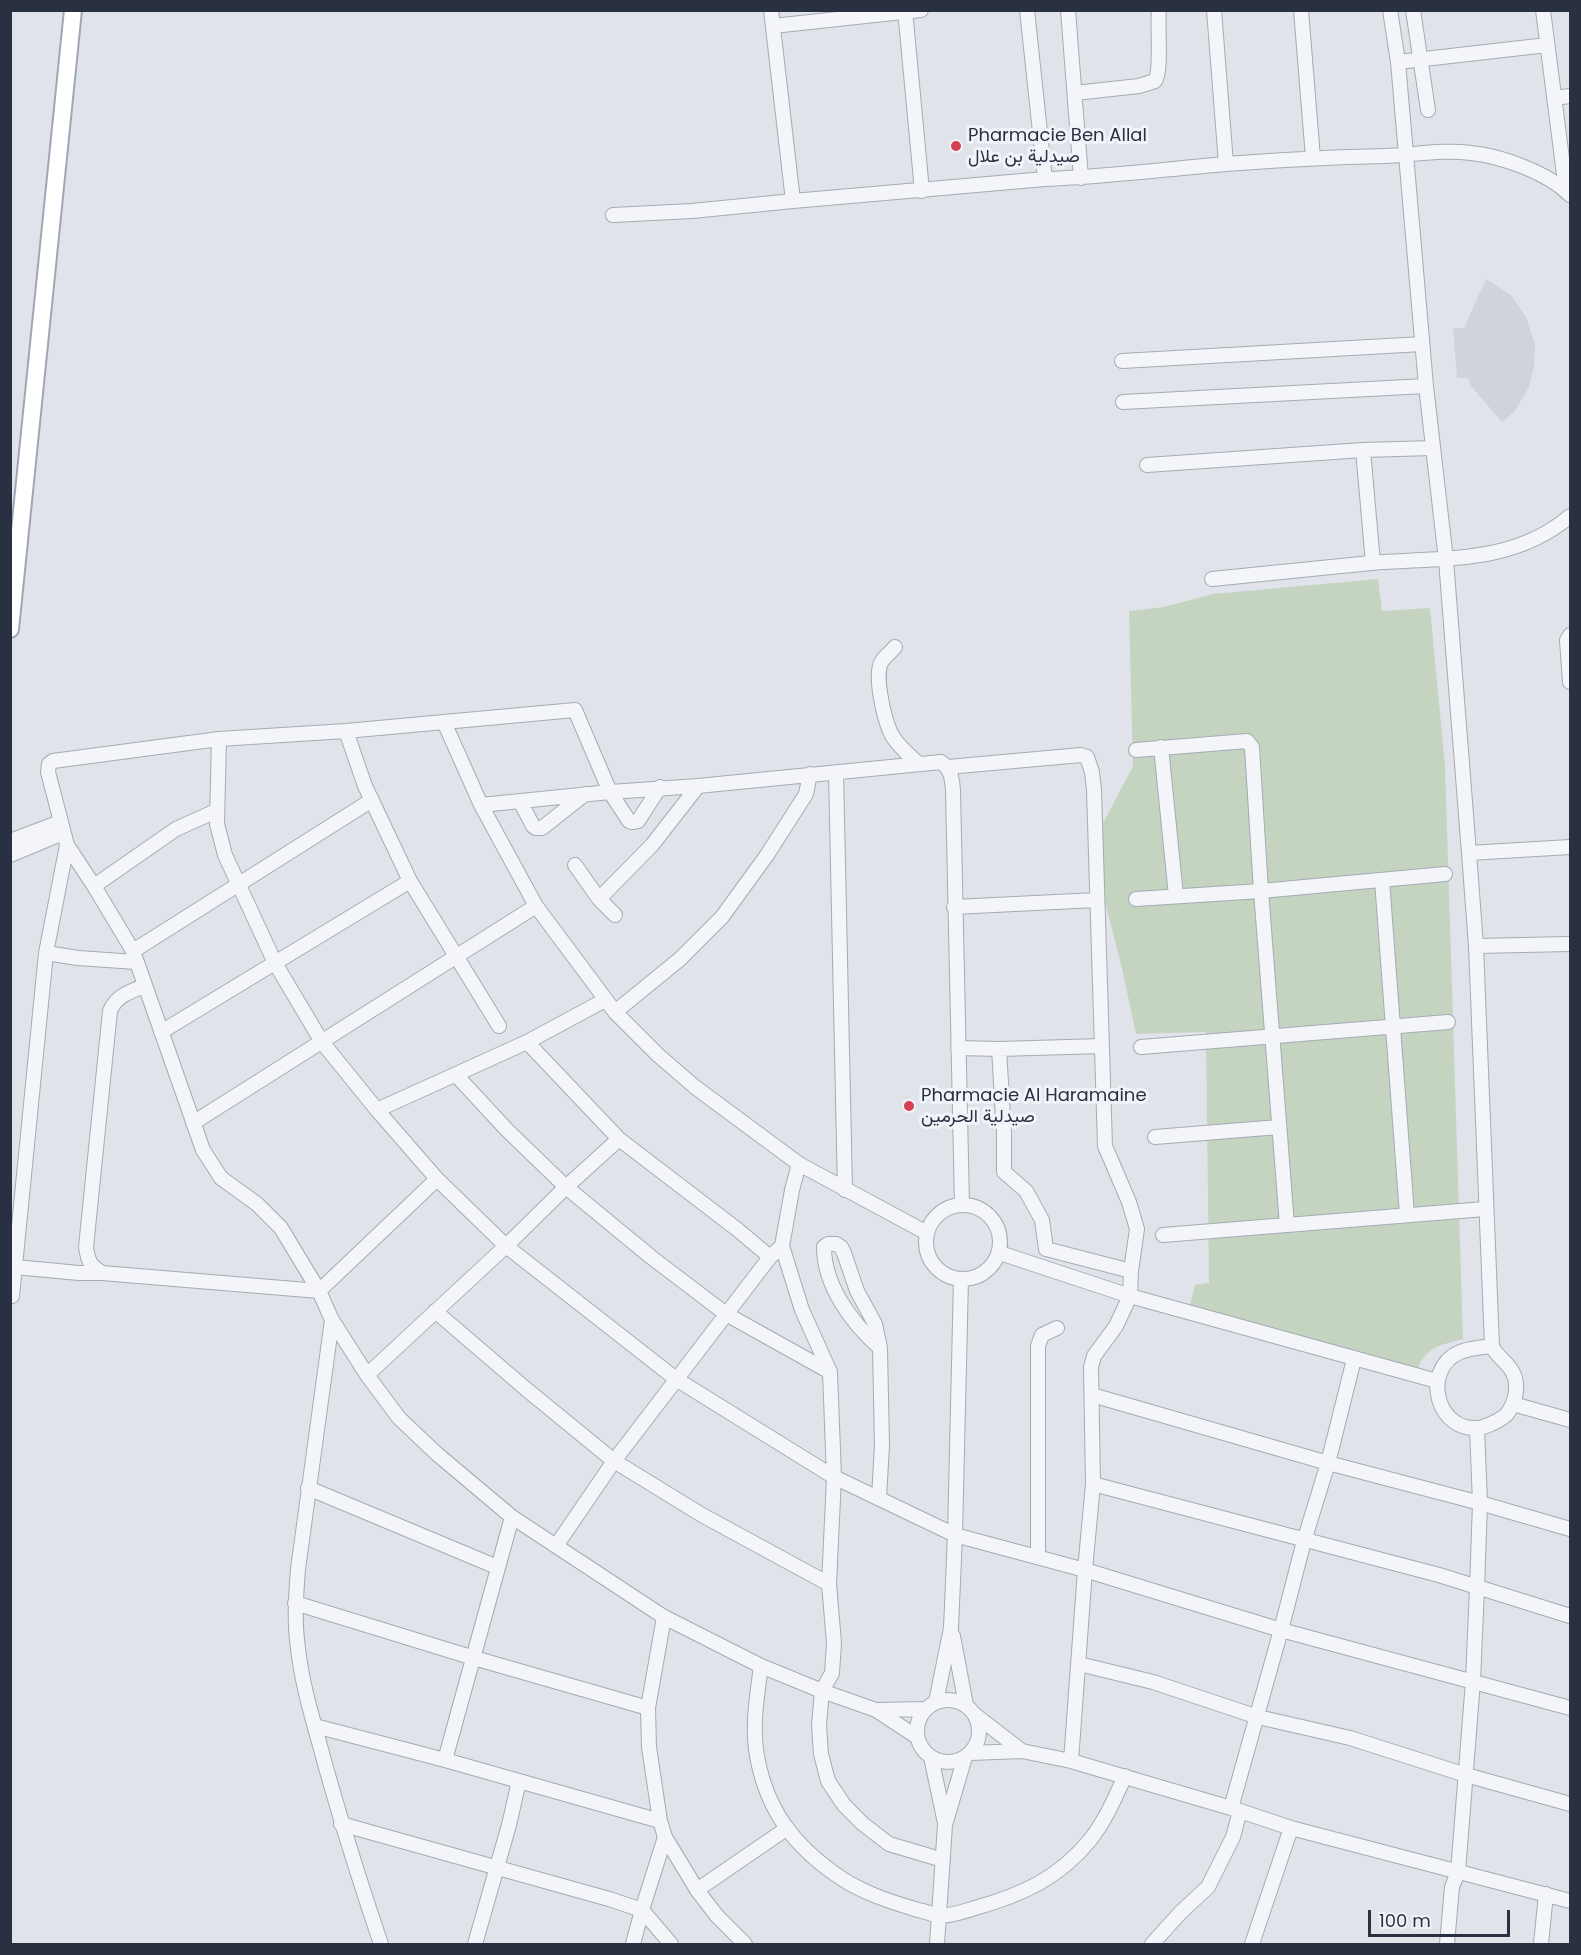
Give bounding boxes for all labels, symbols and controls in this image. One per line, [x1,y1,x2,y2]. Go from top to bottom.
place label: Pharmacie Ben Allal صيدلية بن علال [968,125,1147,168]
marker: Pharmacie Ben Allal صيدلية بن علال [949,139,963,153]
place label: Pharmacie Al Haramaine صيدلية الحرمين [921,1085,1147,1128]
marker: Pharmacie Al Haramaine صيدلية الحرمين [902,1099,916,1113]
scale bar [1371,1898,1514,1936]
text: 100 m [1379,1908,1431,1933]

